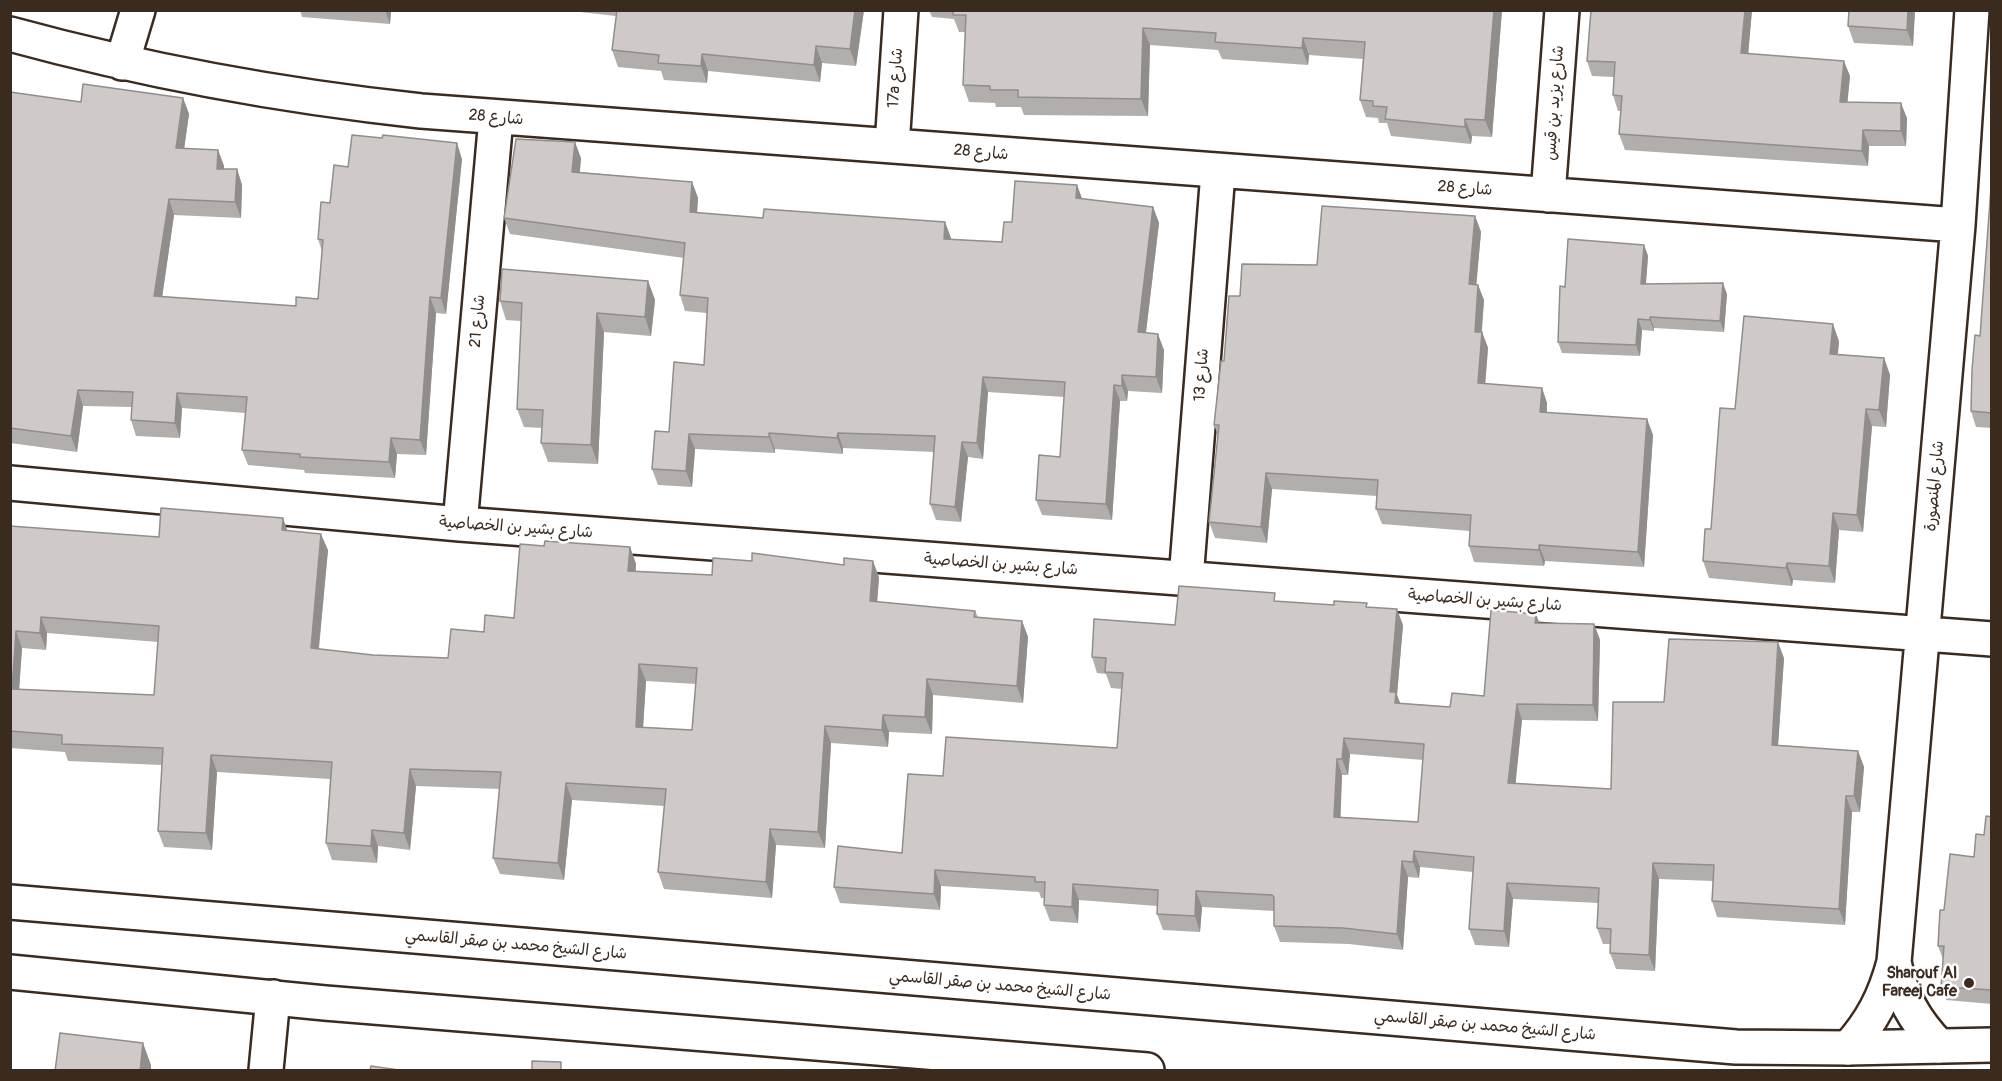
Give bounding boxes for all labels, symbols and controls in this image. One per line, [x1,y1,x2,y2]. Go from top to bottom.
street label: شارع يزيد بن قيس [1541,45,1569,161]
street label: 17a شارع [884,47,908,109]
street label: شارع 28 [468,106,524,130]
street label: شارع 28 [953,141,1009,165]
street label: شارع 28 [1437,178,1493,200]
street label: شارع 21 [466,294,490,348]
street label: شارع 13 [1191,348,1213,402]
street label: شارع المنصورة [1921,440,1949,532]
street label: شارع بشير بن الخصاصية [438,513,594,543]
street label: شارع بشير بن الخصاصية [923,550,1079,580]
street label: شارع بشير بن الخصاصية [1407,586,1563,616]
street label: شارع الشيخ محمد بن صقر القاسمي [404,926,628,964]
place label: Sharouf Al Fareej Cafe [1882,964,1957,1002]
street label: شارع الشيخ محمد بن صقر القاسمي [888,967,1112,1005]
marker: Sharouf Al Fareej Cafe [1962,976,1976,990]
street label: شارع الشيخ محمد بن صقر القاسمي [1373,1007,1597,1045]

